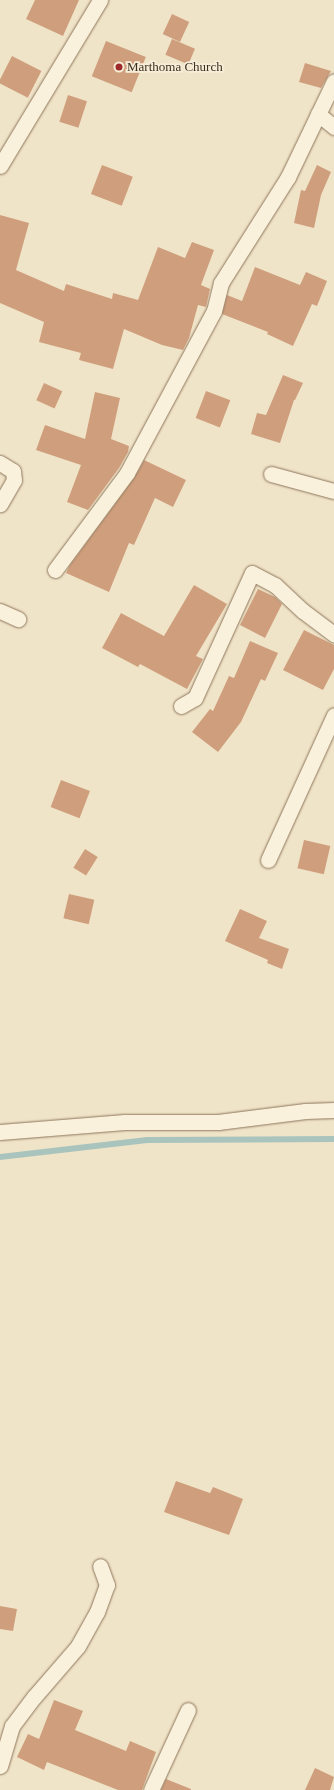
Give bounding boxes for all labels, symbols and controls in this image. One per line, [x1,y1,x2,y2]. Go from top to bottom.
place label: Marthoma Church [127,59,223,75]
marker: Marthoma Church [114,62,124,72]

